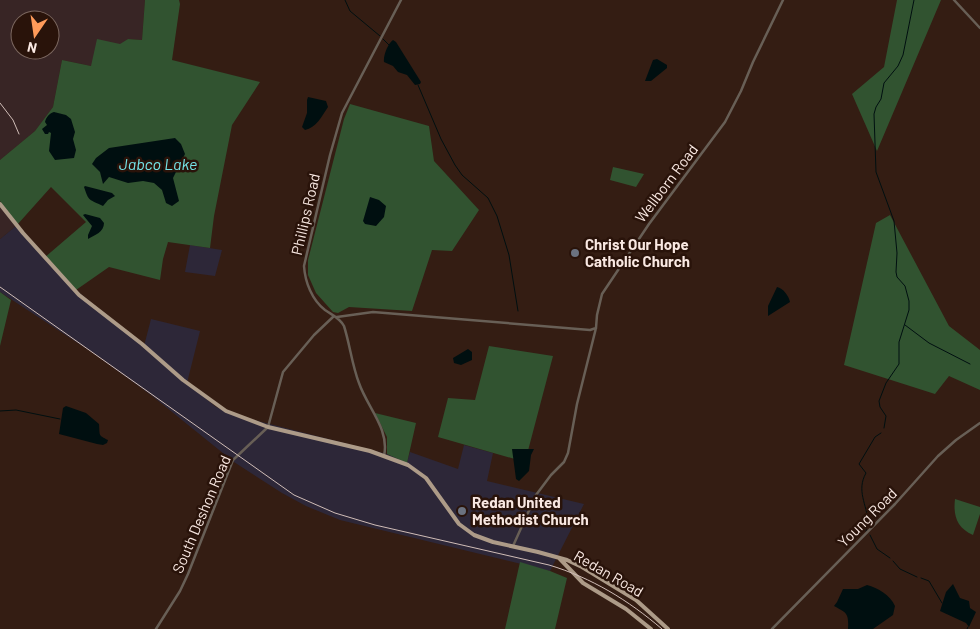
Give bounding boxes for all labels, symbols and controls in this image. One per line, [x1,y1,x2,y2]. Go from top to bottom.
north arrow [10,10,60,60]
text: N [26,39,38,57]
street label: Wellborn Road [631,140,701,226]
water label: Jabco Lake [119,154,197,173]
street label: Phillips Road [287,171,323,257]
place label: Christ Our Hope Catholic Church [585,235,690,270]
marker: Christ Our Hope Catholic Church [569,247,581,259]
street label: South Deshon Road [168,452,234,576]
street label: Young Road [834,484,900,550]
place label: Redan United Methodist Church [472,493,589,528]
marker: Redan United Methodist Church [456,505,468,517]
street label: Redan Road [571,546,647,600]

